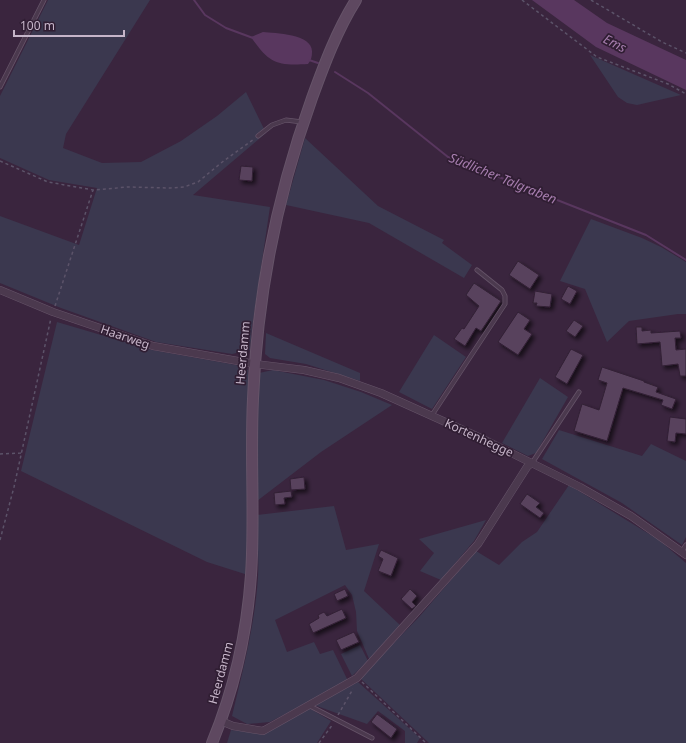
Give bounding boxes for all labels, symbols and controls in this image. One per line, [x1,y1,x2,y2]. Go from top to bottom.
scale bar [14,12,124,38]
text: 100 m [20,17,55,34]
water label: Ems [600,30,630,57]
water label: Südlicher Talgraben [447,148,559,208]
street label: Haarweg [98,320,152,353]
street label: Heerdamm [231,320,254,385]
street label: Kortenhegge [442,414,516,461]
street label: Heerdamm [204,640,237,706]

